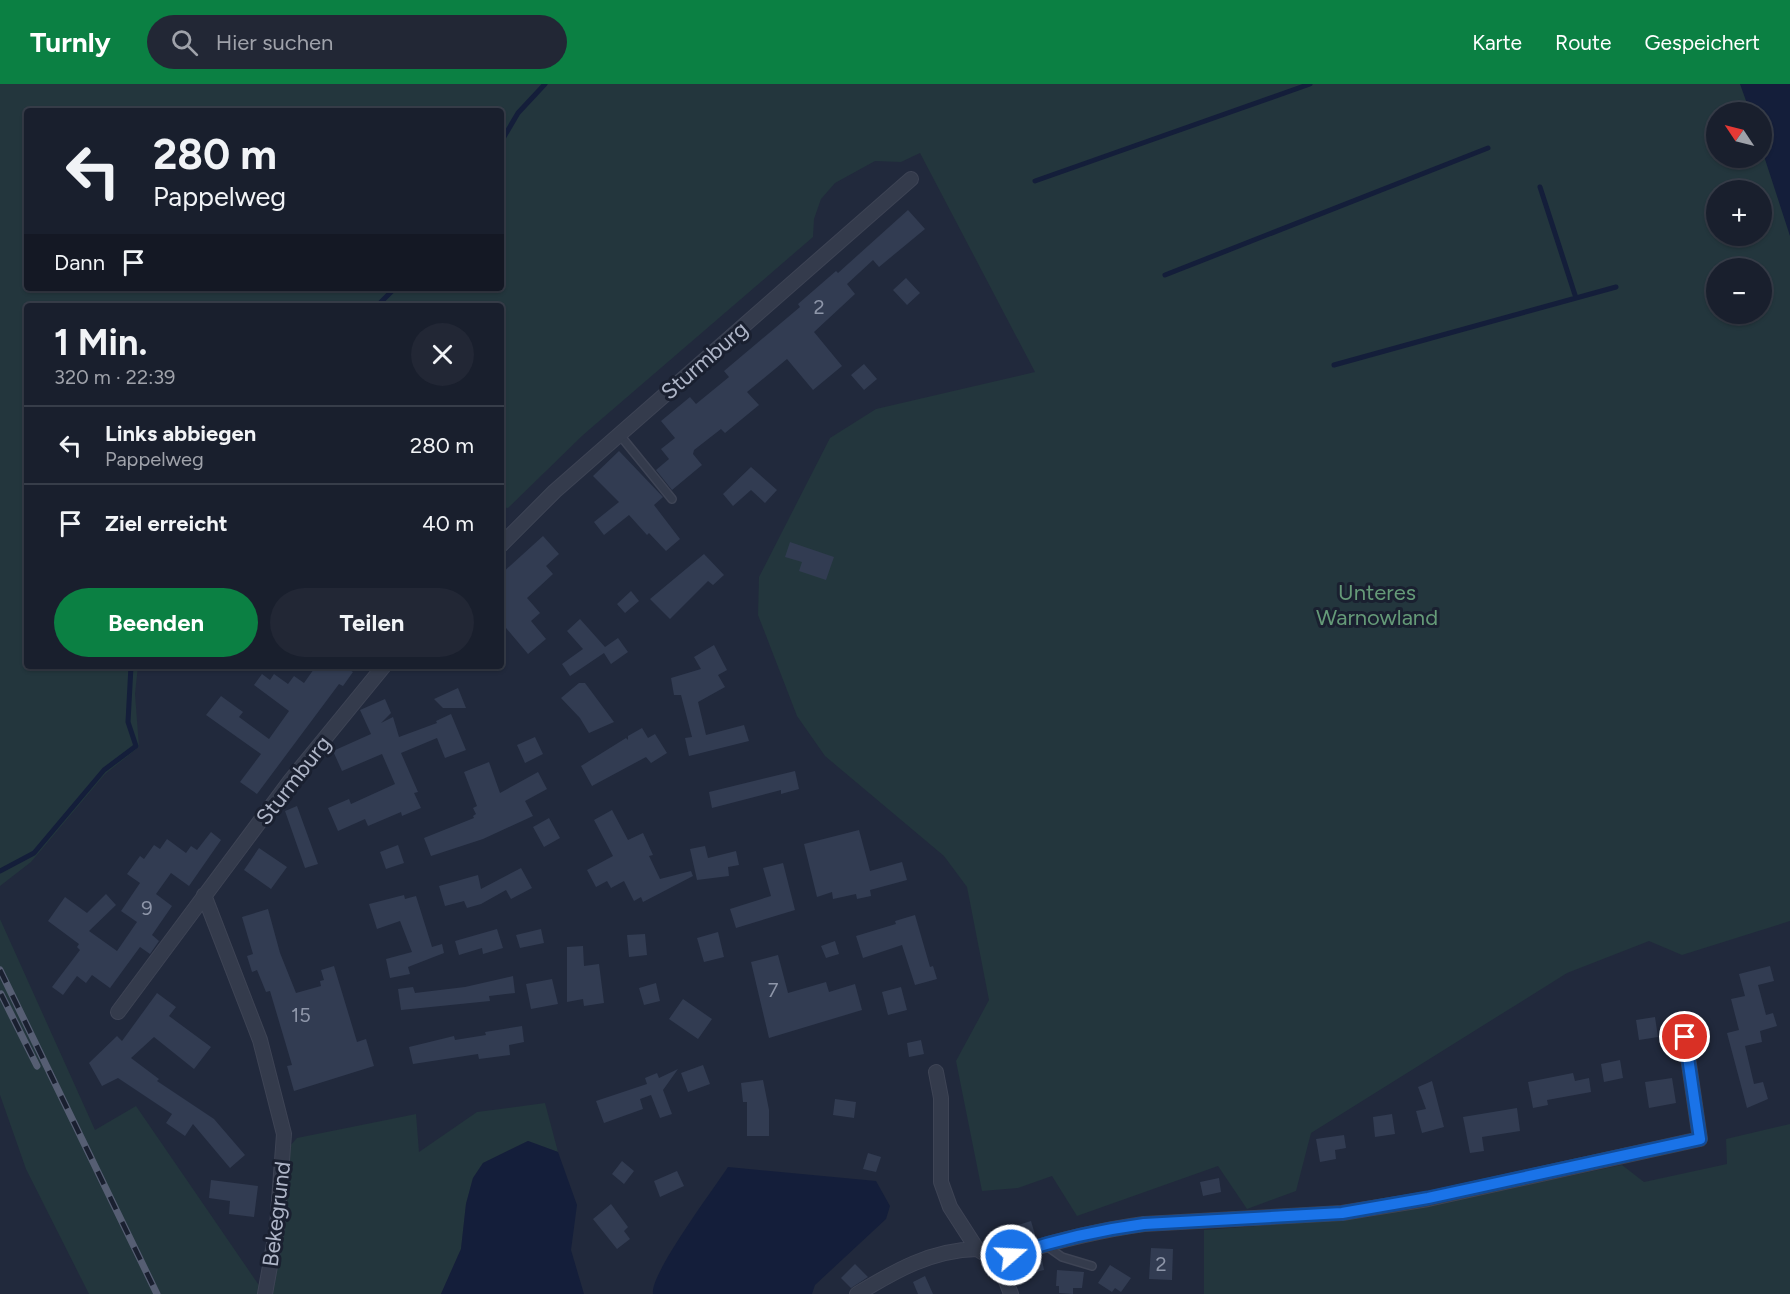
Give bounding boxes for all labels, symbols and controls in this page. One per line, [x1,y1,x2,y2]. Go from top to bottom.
search box [147,15,567,69]
text: Turnly [30,25,111,59]
icon: search [168,26,201,59]
text: Hier suchen [216,29,333,56]
text: Karte [1472,30,1522,55]
text: Route [1555,30,1611,55]
text: Gespeichert [1644,30,1760,55]
north arrow [1706,102,1772,168]
map controls [1706,102,1772,324]
text: 280 m [153,129,277,180]
icon: left [54,132,132,210]
text: Pappelweg [153,180,286,213]
button: + [1706,180,1772,246]
icon: arrive [117,246,150,279]
text: Dann [54,249,105,276]
button: − [1706,258,1772,324]
house number: 2 [813,295,825,319]
street label: Sturmburg [656,315,753,405]
text: 1 Min. [54,321,147,364]
button: close [411,323,474,386]
text: 320 m · 22:39 [54,365,175,389]
text: Links abbiegen [105,420,256,447]
icon: left [54,429,87,462]
text: 280 m [410,432,474,459]
text: Pappelweg [105,447,204,471]
icon: arrive [54,507,87,540]
text: Ziel erreicht [105,510,228,537]
text: 40 m [422,510,474,537]
park label: Unteres Warnowland [1316,579,1438,631]
button: Beenden [54,588,258,657]
button: Teilen [270,588,474,657]
street label: Sturmburg [250,730,337,830]
house number: 9 [141,896,153,920]
house number: 7 [768,978,779,1002]
house number: 15 [291,1003,311,1027]
pin [1659,1011,1710,1062]
icon: arrive [1668,1020,1701,1053]
street label: Bekegrund [257,1160,296,1268]
position arrow [979,1223,1043,1287]
house number: 2 [1155,1252,1167,1276]

